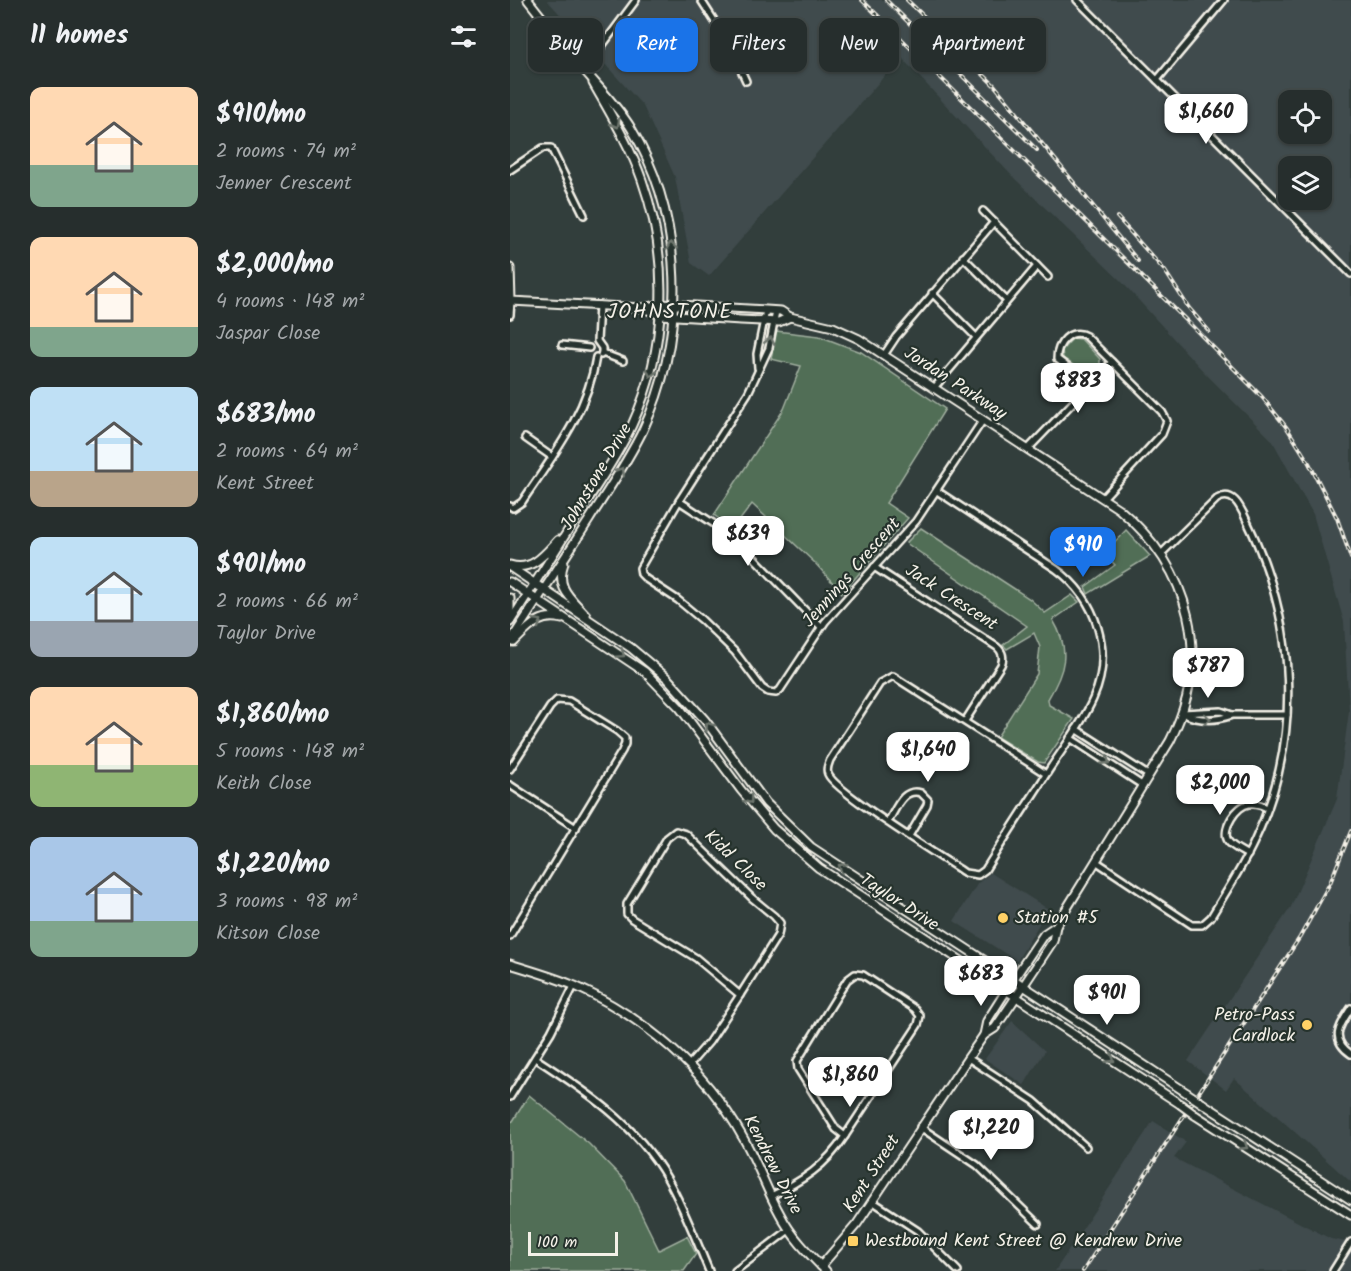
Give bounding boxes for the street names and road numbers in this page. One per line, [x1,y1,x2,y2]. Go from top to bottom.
street label: Jordan Parkway [897,340,1013,429]
street label: Johnstone Drive [553,418,641,536]
street label: Jennings Crescent [796,511,909,635]
street label: Jack Crescent [899,557,1004,640]
street label: Kidd Close [696,823,774,899]
street label: Taylor Drive [853,866,945,940]
street label: Kendrew Drive [735,1110,809,1220]
street label: Kent Street [836,1128,909,1219]

